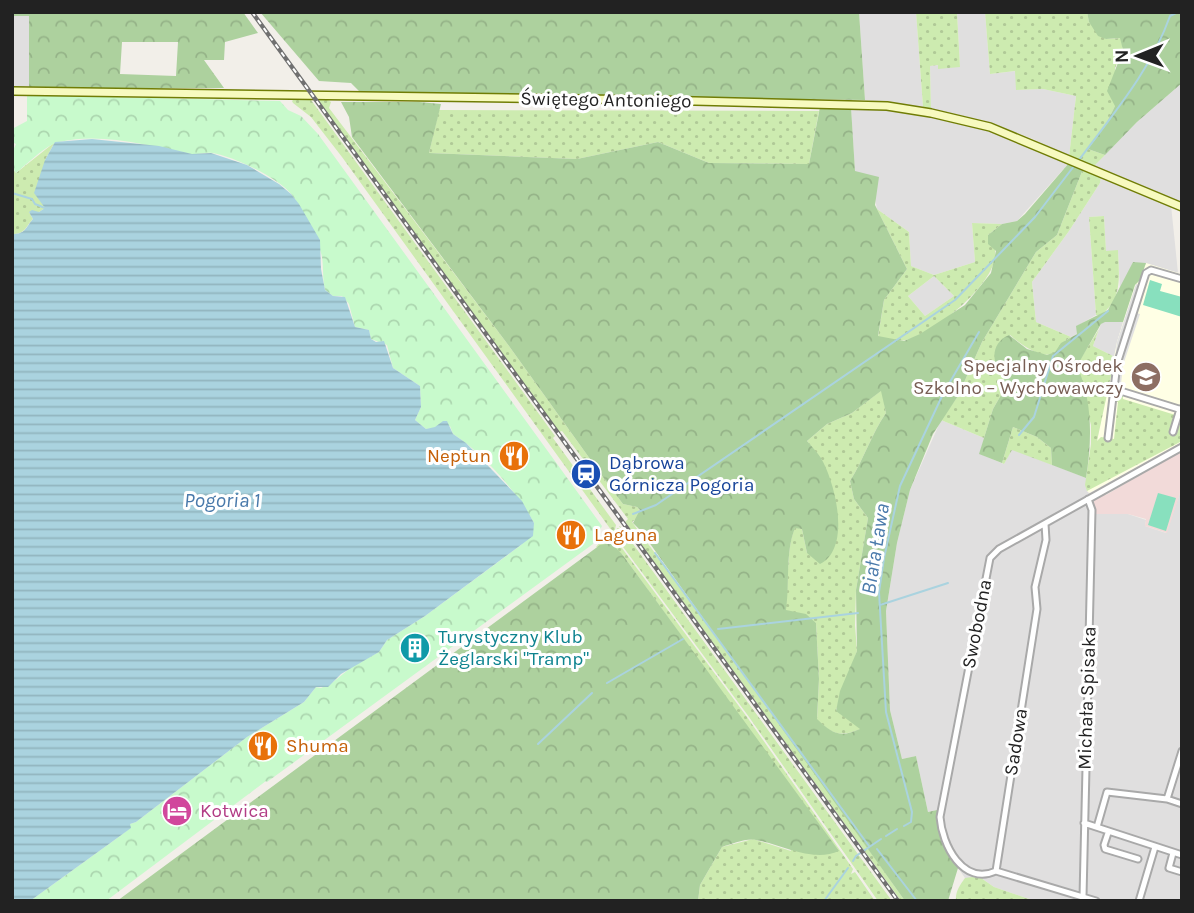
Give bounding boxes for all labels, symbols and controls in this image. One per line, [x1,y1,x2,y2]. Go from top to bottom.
north arrow [1103,21,1173,91]
text: N [1111,49,1133,63]
street label: Świętego Antoniego [520,87,692,112]
place label: Specjalny Ośrodek Szkolno – Wychowawczy [913,355,1123,399]
school or university icon: Specjalny Ośrodek Szkolno – Wychowawczy [1129,360,1163,394]
restaurant icon: Neptun [497,439,531,473]
place label: Neptun [427,445,491,467]
place label: Dąbrowa Górnicza Pogoria [609,452,754,496]
station icon: Dąbrowa Górnicza Pogoria [569,457,603,491]
water label: Pogoria 1 [184,488,260,512]
water label: Biała Ława [856,502,894,596]
restaurant icon: Laguna [554,518,588,552]
place label: Laguna [594,524,658,546]
street label: Swobodna [958,577,996,671]
place label: Turystyczny Klub Żeglarski "Tramp" [438,626,589,670]
street label: Michała Spisaka [1074,626,1100,770]
building icon: Turystyczny Klub Żeglarski "Tramp" [398,631,432,665]
street label: Sadowa [1000,707,1032,777]
restaurant icon: Shuma [246,729,280,763]
place label: Shuma [286,735,349,757]
hotel icon: Kotwica [160,794,194,828]
place label: Kotwica [200,800,269,822]

